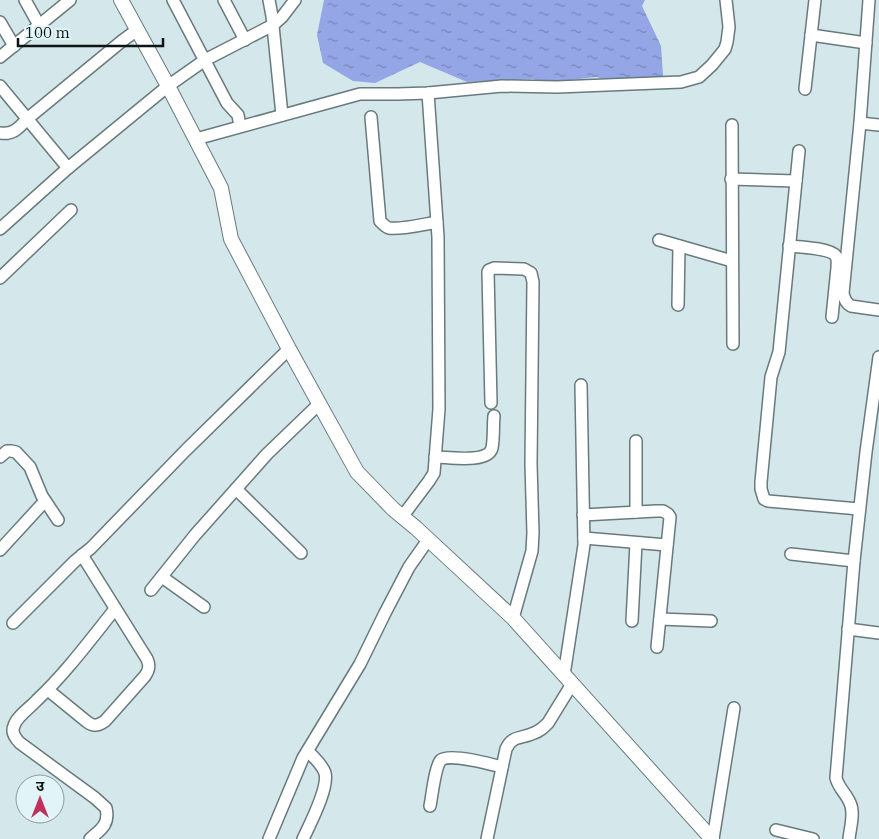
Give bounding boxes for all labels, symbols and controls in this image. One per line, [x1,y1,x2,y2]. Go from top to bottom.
scale bar [18,15,162,47]
text: 100 m [25,23,70,42]
north arrow [15,774,65,824]
text: उ [36,777,45,795]

